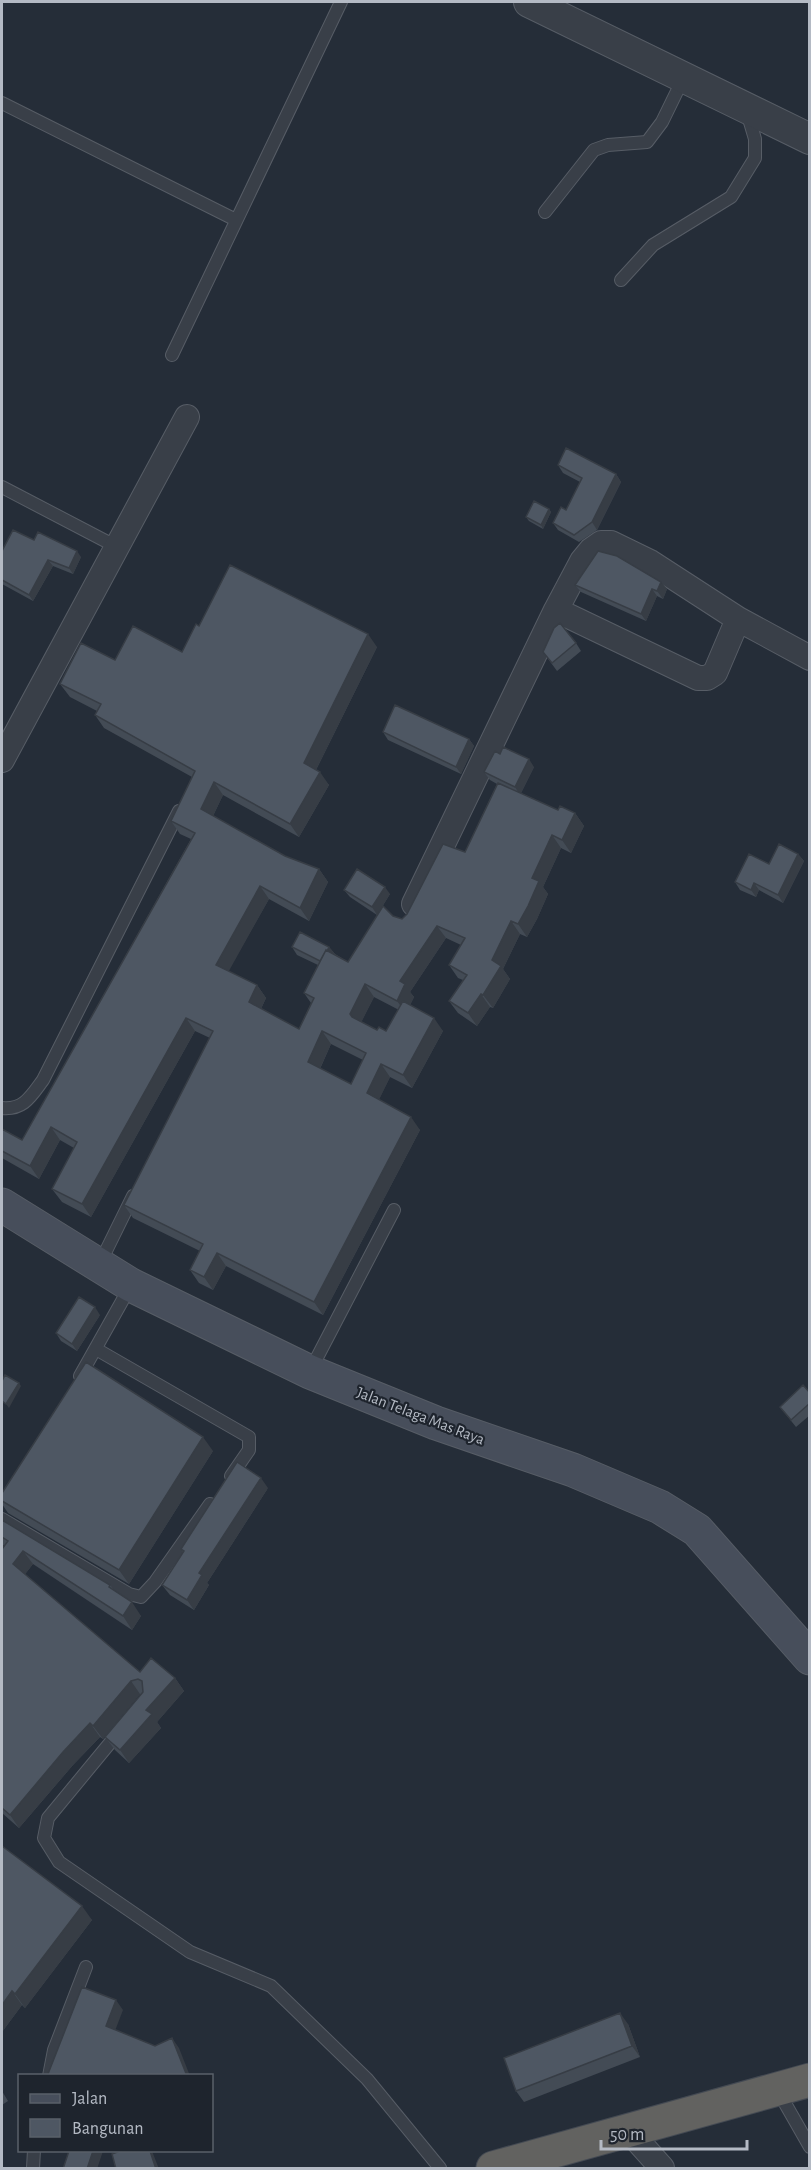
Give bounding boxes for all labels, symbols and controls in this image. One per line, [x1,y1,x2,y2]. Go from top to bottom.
street label: Jalan Telaga Mas Raya [354,1384,487,1449]
legend [18,2074,213,2152]
text: Jalan [72,2090,107,2108]
scale bar [601,2113,746,2151]
text: Bangunan [72,2120,144,2138]
text: 50 m [610,2126,644,2144]

